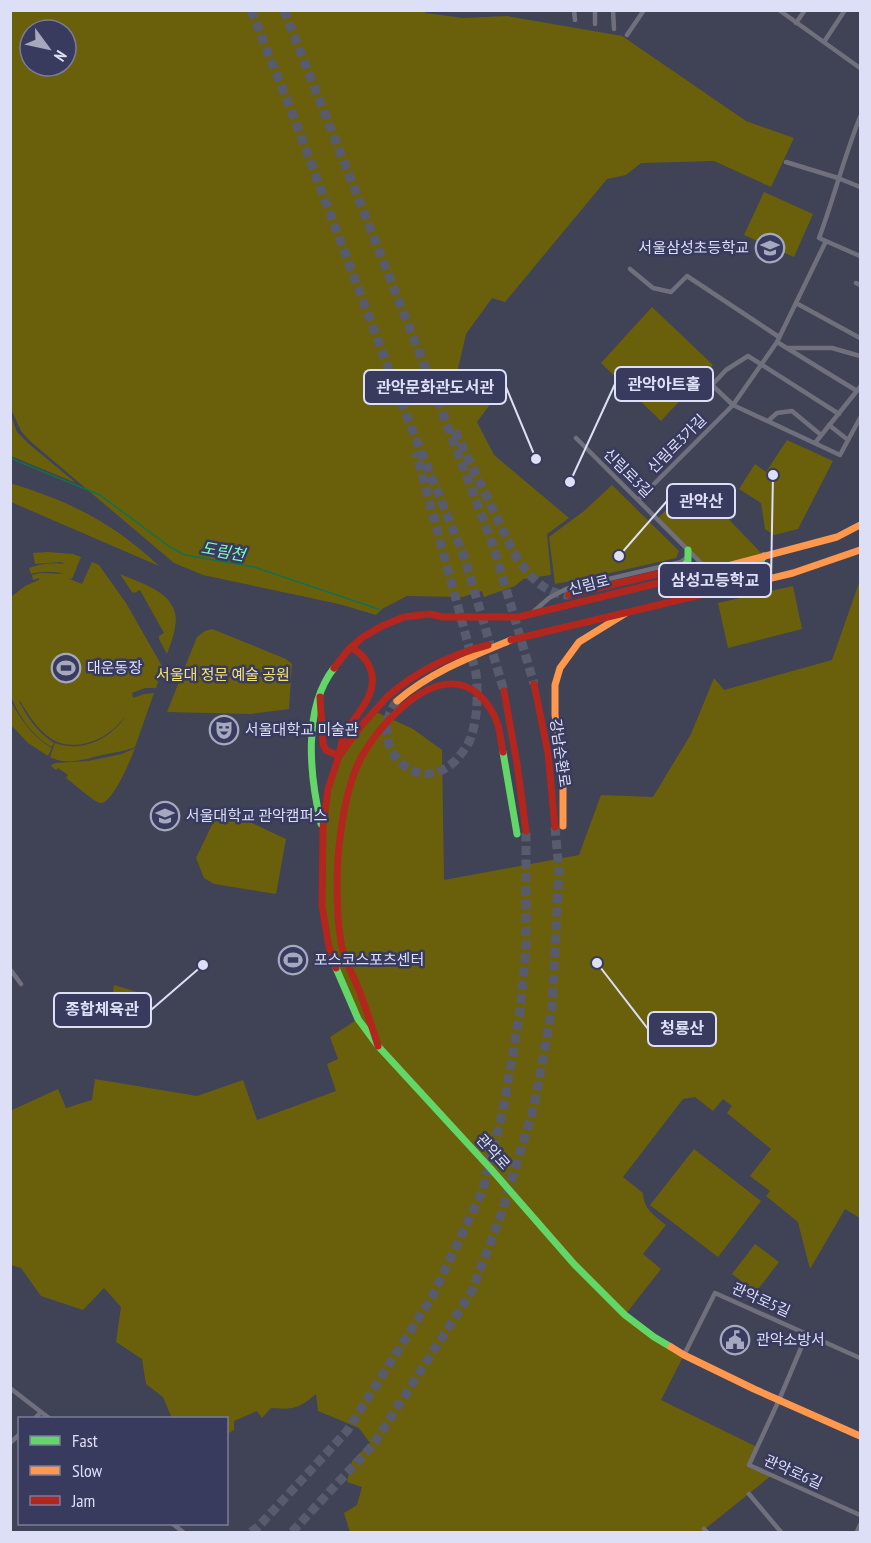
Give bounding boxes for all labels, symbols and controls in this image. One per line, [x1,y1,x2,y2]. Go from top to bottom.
north arrow [18,18,78,78]
text: N [50,47,71,65]
school or university icon: 서울삼성초등학교 [754,232,786,264]
place label: 서울삼성초등학교 [639,238,749,257]
callout: 관악아트홀 [615,367,713,401]
callout: 관악문화관도서관 [364,370,506,404]
text: 관악아트홀 [627,374,701,394]
text: 관악문화관도서관 [376,377,494,397]
street label: 신림로3가길 [643,410,710,477]
street label: 신림로3길 [600,444,657,501]
callout: 관악산 [667,484,735,518]
text: 관악산 [679,491,723,511]
water label: 도림천 [200,537,249,565]
callout: 삼성고등학교 [659,563,771,597]
street label: 신림로 [566,570,611,599]
text: 삼성고등학교 [671,570,759,590]
sports icon: 대운동장 [50,652,82,684]
place label: 대운동장 [87,658,142,677]
park label: 서울대 정문 예술 공원 [156,665,290,684]
theatre icon: 서울대학교 미술관 [208,714,240,746]
street label: 강남순환로 [546,717,575,788]
place label: 서울대학교 미술관 [245,720,359,739]
school or university icon: 서울대학교 관악캠퍼스 [149,800,181,832]
place label: 서울대학교 관악캠퍼스 [186,806,327,825]
sports icon: 포스코스포츠센터 [277,944,309,976]
place label: 포스코스포츠센터 [314,950,424,969]
callout: 종합체육관 [54,993,151,1027]
text: 종합체육관 [65,999,139,1019]
callout: 청룡산 [648,1012,716,1046]
text: 청룡산 [660,1018,704,1038]
street label: 관악로 [472,1130,514,1173]
street label: 관악로5길 [729,1278,793,1321]
public building icon: 관악소방서 [719,1324,751,1356]
place label: 관악소방서 [756,1330,825,1349]
legend [18,1417,228,1525]
text: Fast [72,1429,98,1452]
street label: 관악로6길 [761,1450,825,1493]
text: Slow [72,1459,103,1482]
text: Jam [71,1489,95,1512]

